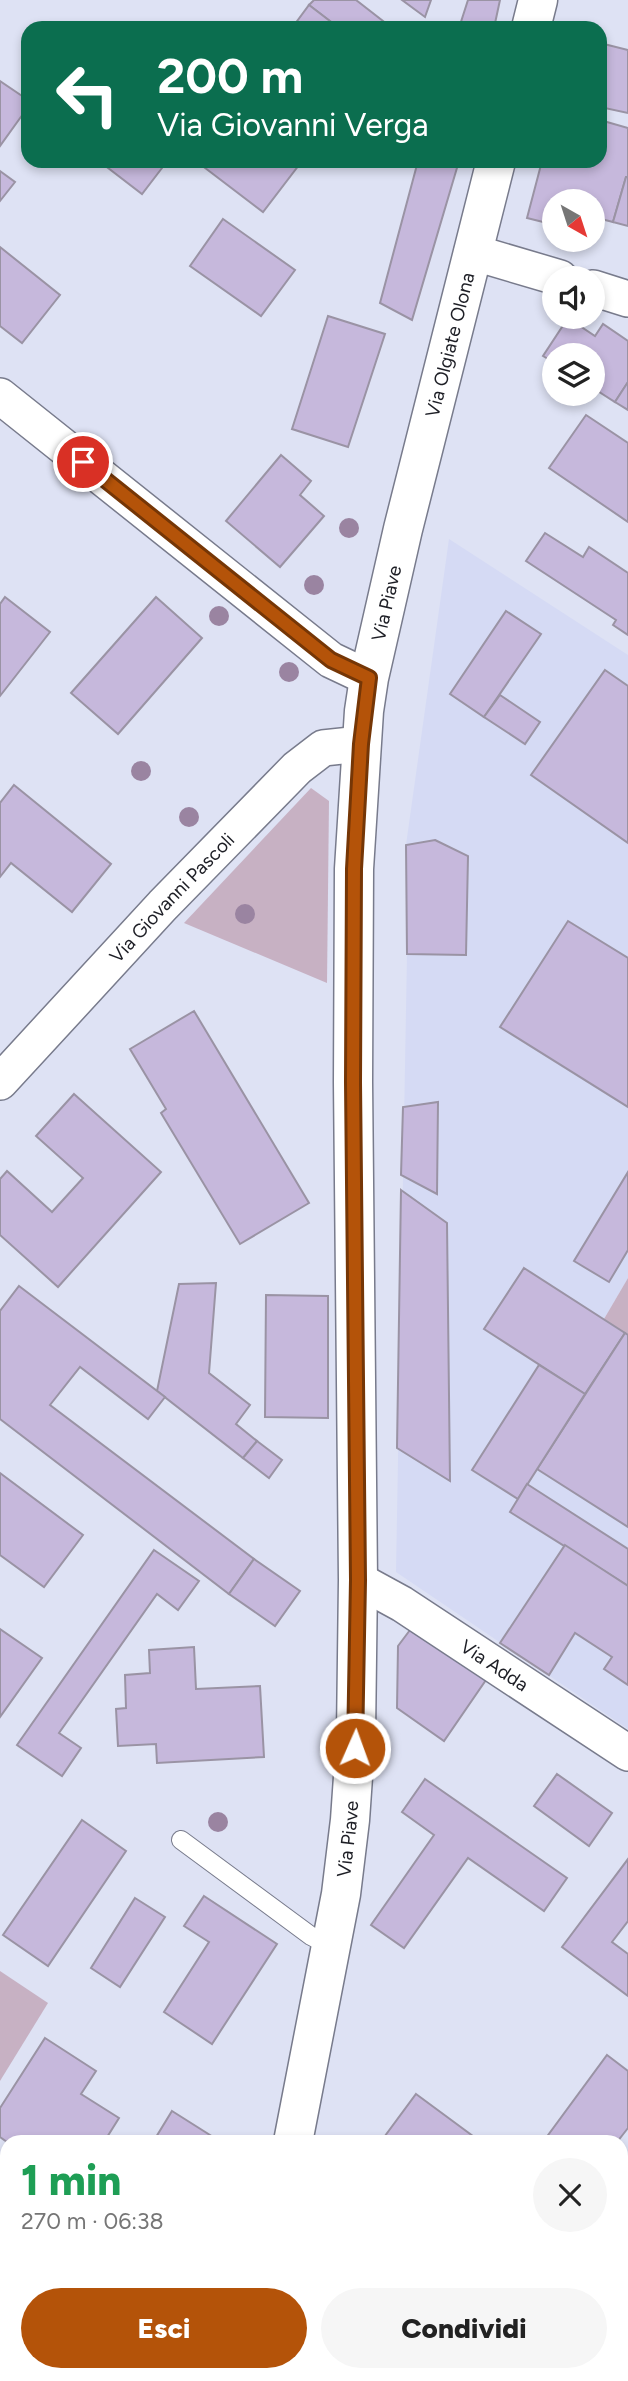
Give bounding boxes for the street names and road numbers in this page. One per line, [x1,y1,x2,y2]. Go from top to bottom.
street label: Via Olgiate Olona [420,270,479,420]
street label: Via Piave [366,563,406,643]
street label: Via Giovanni Pascoli [104,828,239,967]
street label: Via Adda [456,1634,533,1696]
street label: Via Piave [332,1800,363,1879]

